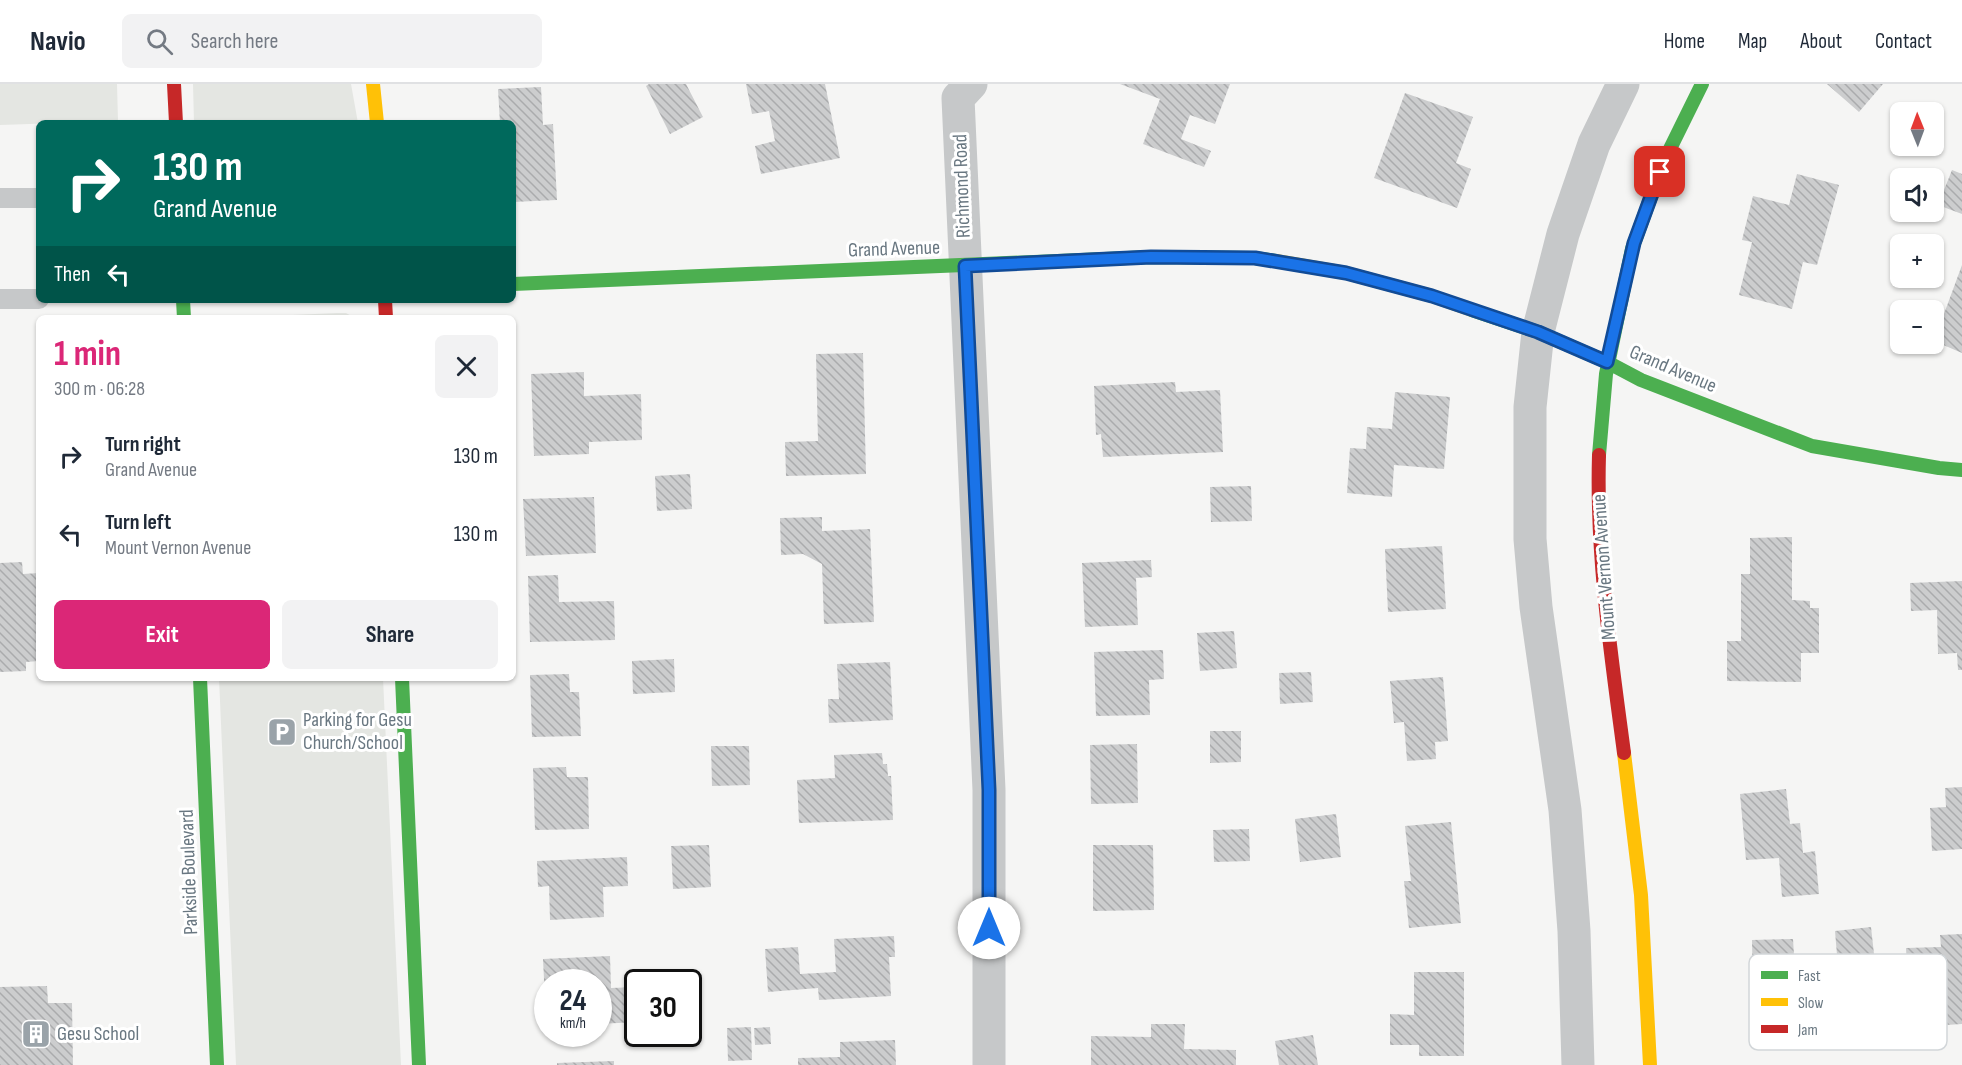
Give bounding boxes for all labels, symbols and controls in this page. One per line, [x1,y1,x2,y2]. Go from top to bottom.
search box [122,14,542,68]
text: Navio [30,25,86,58]
icon: search [143,25,176,58]
text: Search here [191,28,278,55]
text: Home [1664,29,1705,54]
text: Map [1738,29,1767,54]
text: About [1800,29,1842,54]
text: Contact [1875,29,1932,54]
north arrow [1890,102,1944,156]
map controls [1890,102,1944,354]
street label: Richmond Road [948,134,976,238]
text: 130 m [153,142,243,193]
icon: right [54,144,132,222]
pin [1634,146,1685,197]
icon: arrive [1643,155,1676,188]
button: sound [1890,168,1944,222]
text: Grand Avenue [153,193,277,225]
button: + [1890,234,1944,288]
street label: Grand Avenue [848,235,940,263]
icon: left [102,258,135,291]
text: Then [54,261,90,288]
button: − [1890,300,1944,354]
text: 1 min [54,333,121,376]
button: close [435,335,498,398]
street label: Grand Avenue [1626,340,1720,398]
text: 300 m · 06:28 [54,377,145,401]
text: Turn right [105,431,181,458]
icon: right [54,440,87,473]
text: 130 m [454,443,498,470]
text: Grand Avenue [105,458,197,482]
street label: Mount Vernon Avenue [1587,493,1621,641]
text: Turn left [105,509,171,536]
icon: left [54,518,87,551]
text: 130 m [454,521,498,548]
text: Mount Vernon Avenue [105,536,251,560]
button: Exit [54,600,270,669]
button: Share [282,600,498,669]
place label: Parking for Gesu Church/School [303,708,412,755]
parking icon: Parking for Gesu Church/School [266,716,298,748]
street label: Parkside Boulevard [175,809,203,935]
position arrow [957,896,1021,960]
legend [1749,954,1947,1050]
text: Fast [1798,967,1821,986]
speed limit sign: 30 [624,969,702,1047]
text: 24 [560,983,586,1019]
text: Slow [1798,994,1823,1013]
text: km/h [560,1014,586,1033]
building icon: Gesu School [20,1018,52,1050]
text: Jam [1797,1021,1818,1040]
place label: Gesu School [57,1022,139,1046]

